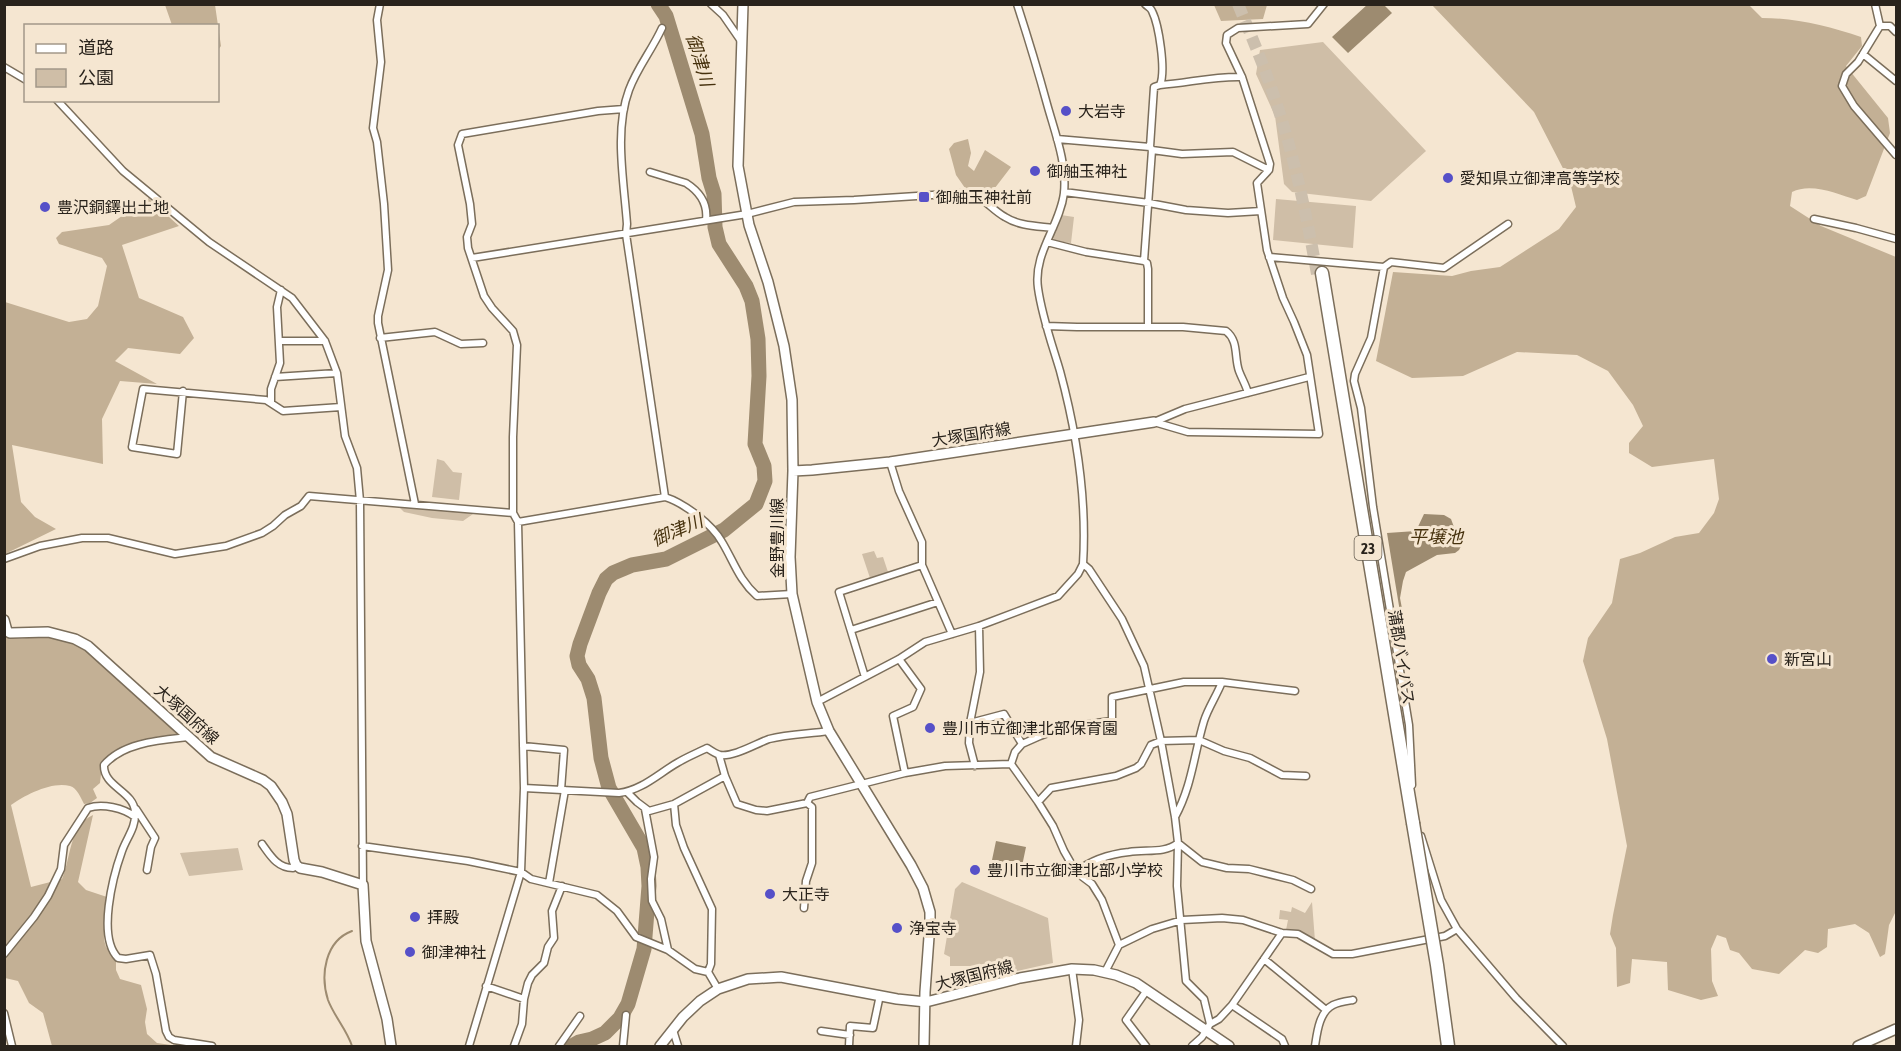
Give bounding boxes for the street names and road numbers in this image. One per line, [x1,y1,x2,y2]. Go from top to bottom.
street label: 大塚国府線 [930,419,1012,449]
street label: 金野豊川線 [768,498,786,578]
road number: 23 [1354,536,1382,560]
street label: 蒲郡バイパス [1386,608,1418,706]
street label: 大塚国府線 [151,681,223,747]
street label: 大塚国府線 [933,957,1015,993]

